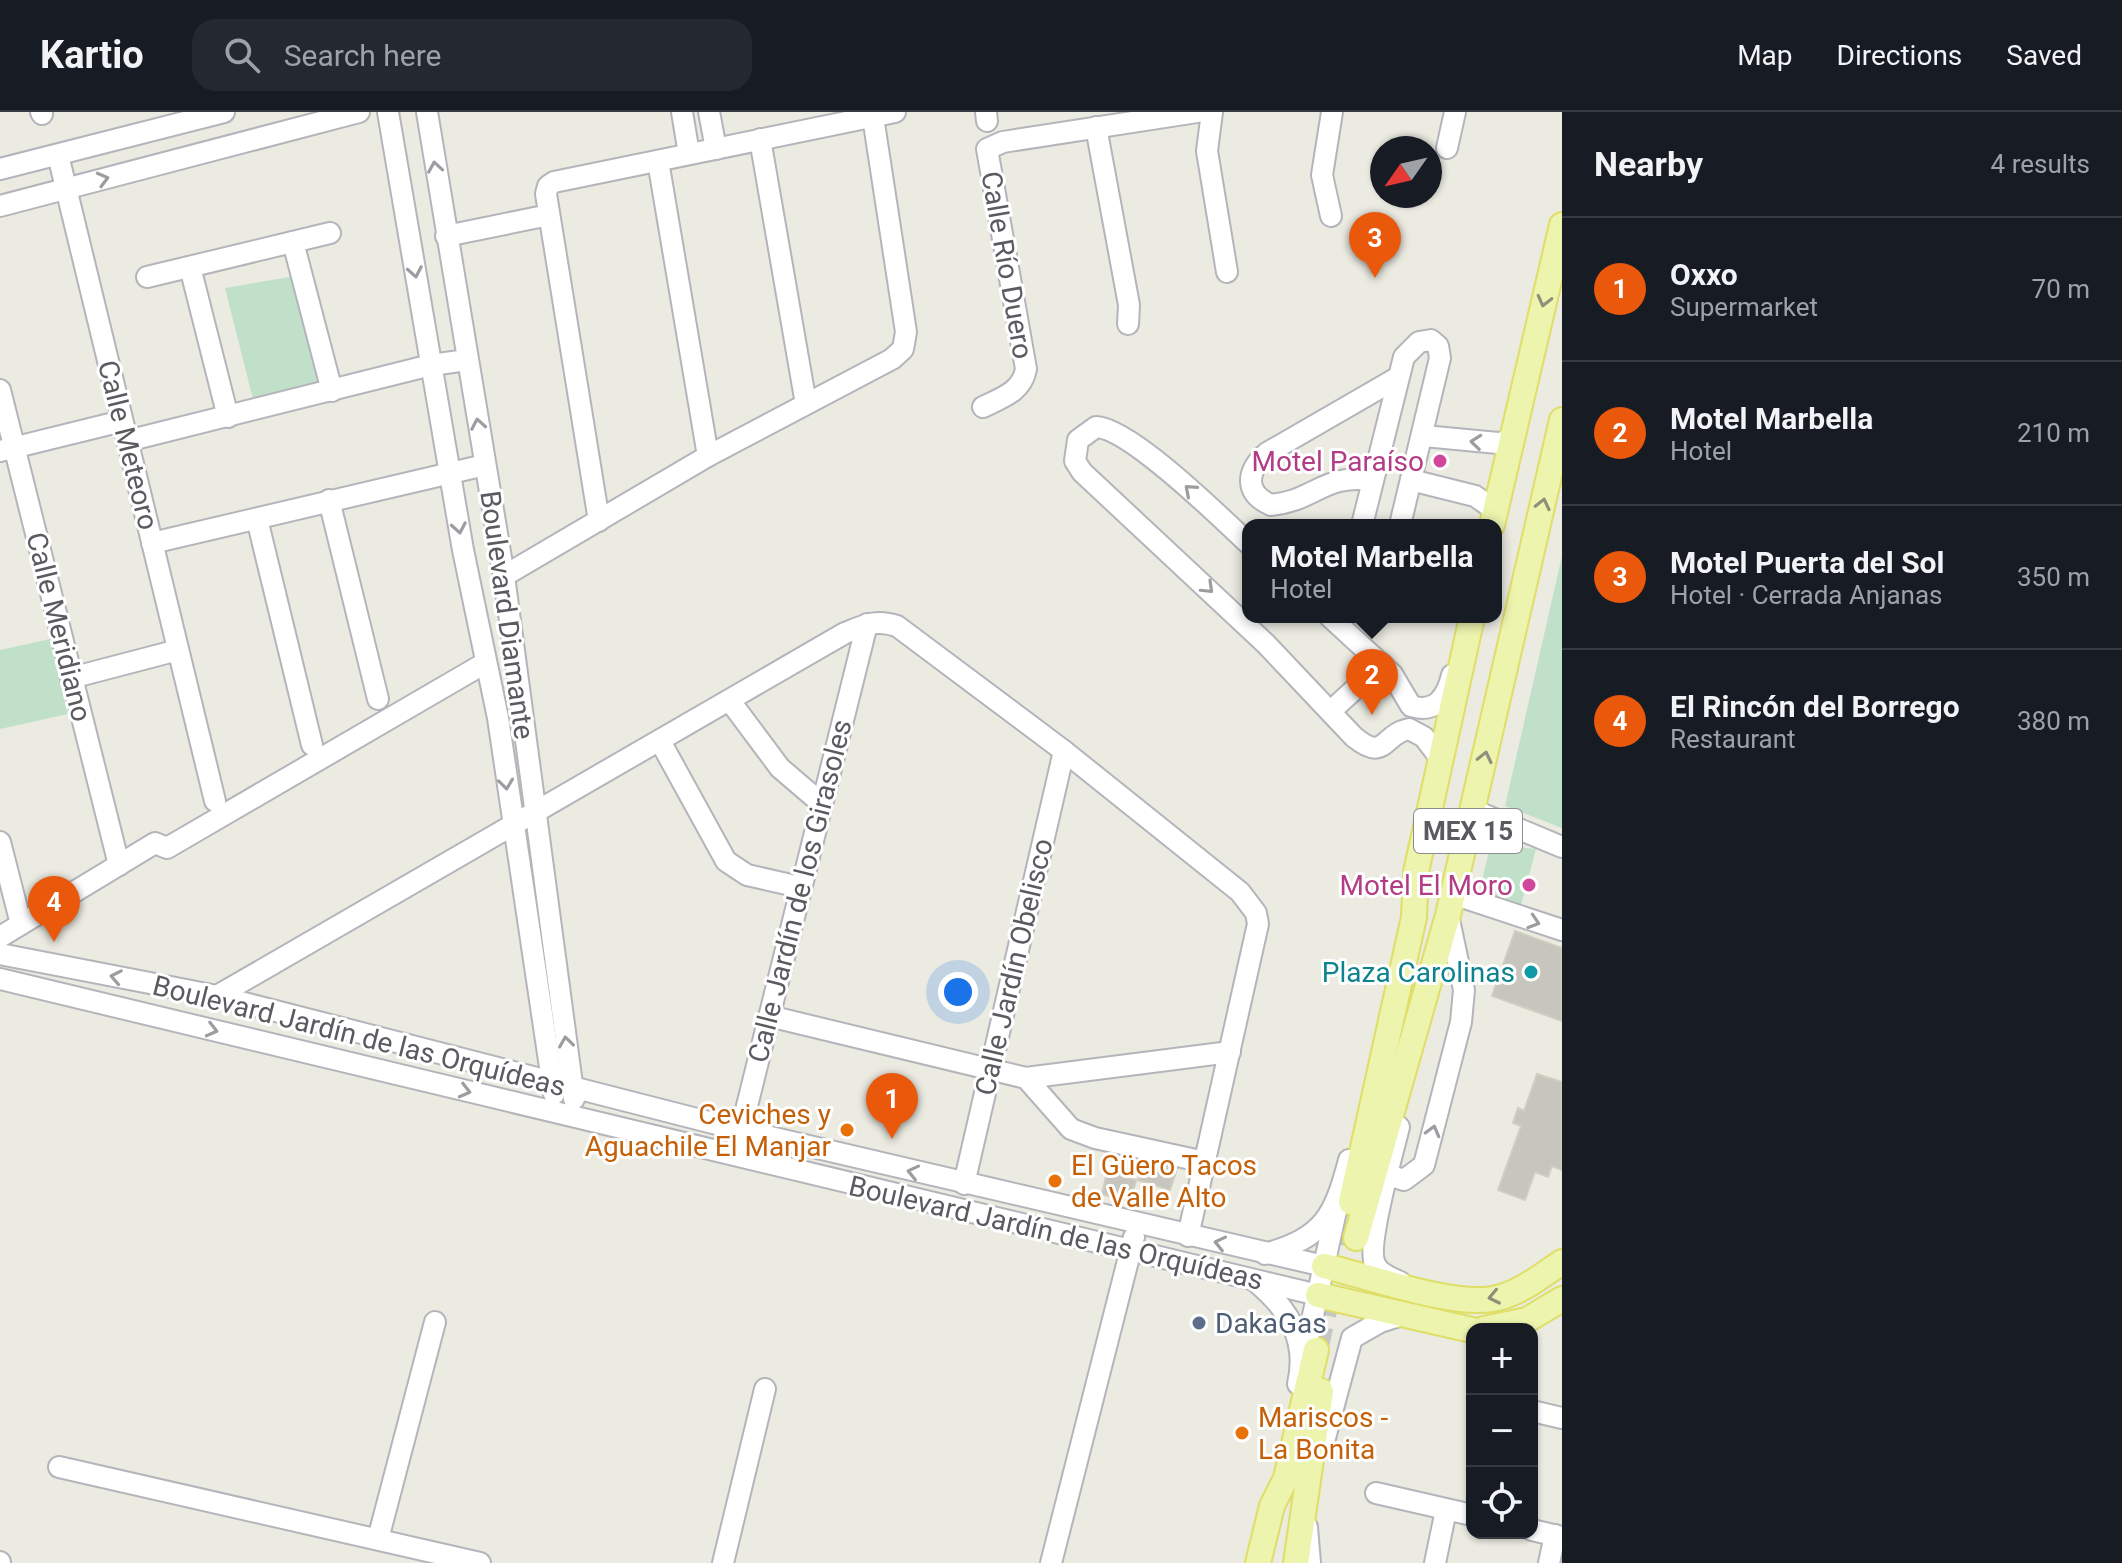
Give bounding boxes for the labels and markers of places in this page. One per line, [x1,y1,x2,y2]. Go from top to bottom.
pin: 3 [1349,212,1401,278]
place label: Motel Paraíso [1252,445,1424,478]
marker: Motel Paraíso [1431,452,1449,470]
pin: 2 [1346,649,1398,715]
place label: Motel El Moro [1340,869,1513,902]
pin: 4 [28,876,80,942]
marker: Motel El Moro [1520,876,1538,894]
place label: Plaza Carolinas [1322,956,1515,989]
marker: Plaza Carolinas [1522,963,1540,981]
pin: 1 [866,1073,918,1139]
place label: Ceviches y Aguachile El Manjar [585,1098,832,1163]
marker: Ceviches y Aguachile El Manjar [838,1121,856,1139]
place label: El Güero Tacos de Valle Alto [1071,1149,1257,1214]
marker: El Güero Tacos de Valle Alto [1046,1172,1064,1190]
place label: DakaGas [1215,1307,1327,1340]
marker: DakaGas [1190,1314,1208,1332]
place label: Mariscos - La Bonita [1258,1401,1388,1466]
marker: Mariscos - La Bonita [1233,1424,1251,1442]

